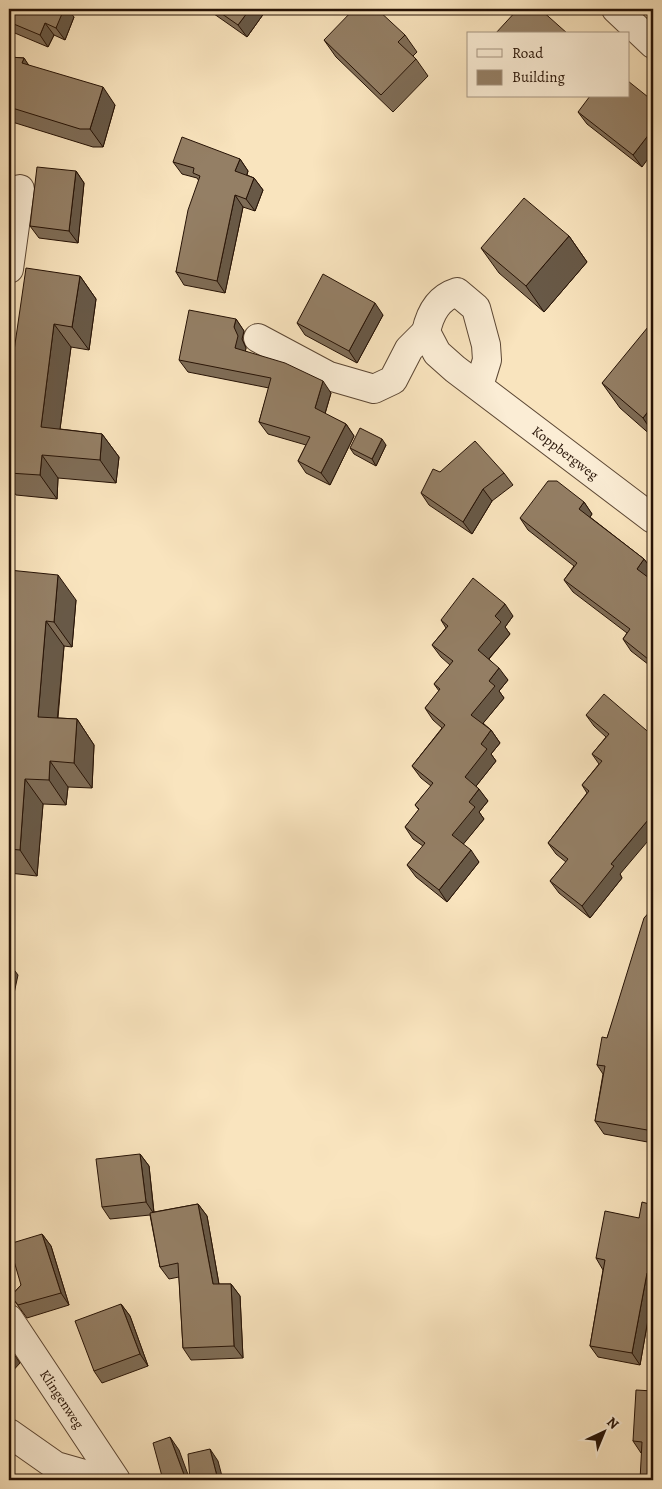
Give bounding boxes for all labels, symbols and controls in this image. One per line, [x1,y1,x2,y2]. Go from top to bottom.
legend [467,32,630,98]
text: Road [512,43,544,63]
text: Building [512,67,565,87]
street label: Koppbergweg [528,422,602,484]
street label: Klingenweg [35,1366,88,1433]
north arrow [580,1406,630,1456]
text: N [602,1413,623,1433]

